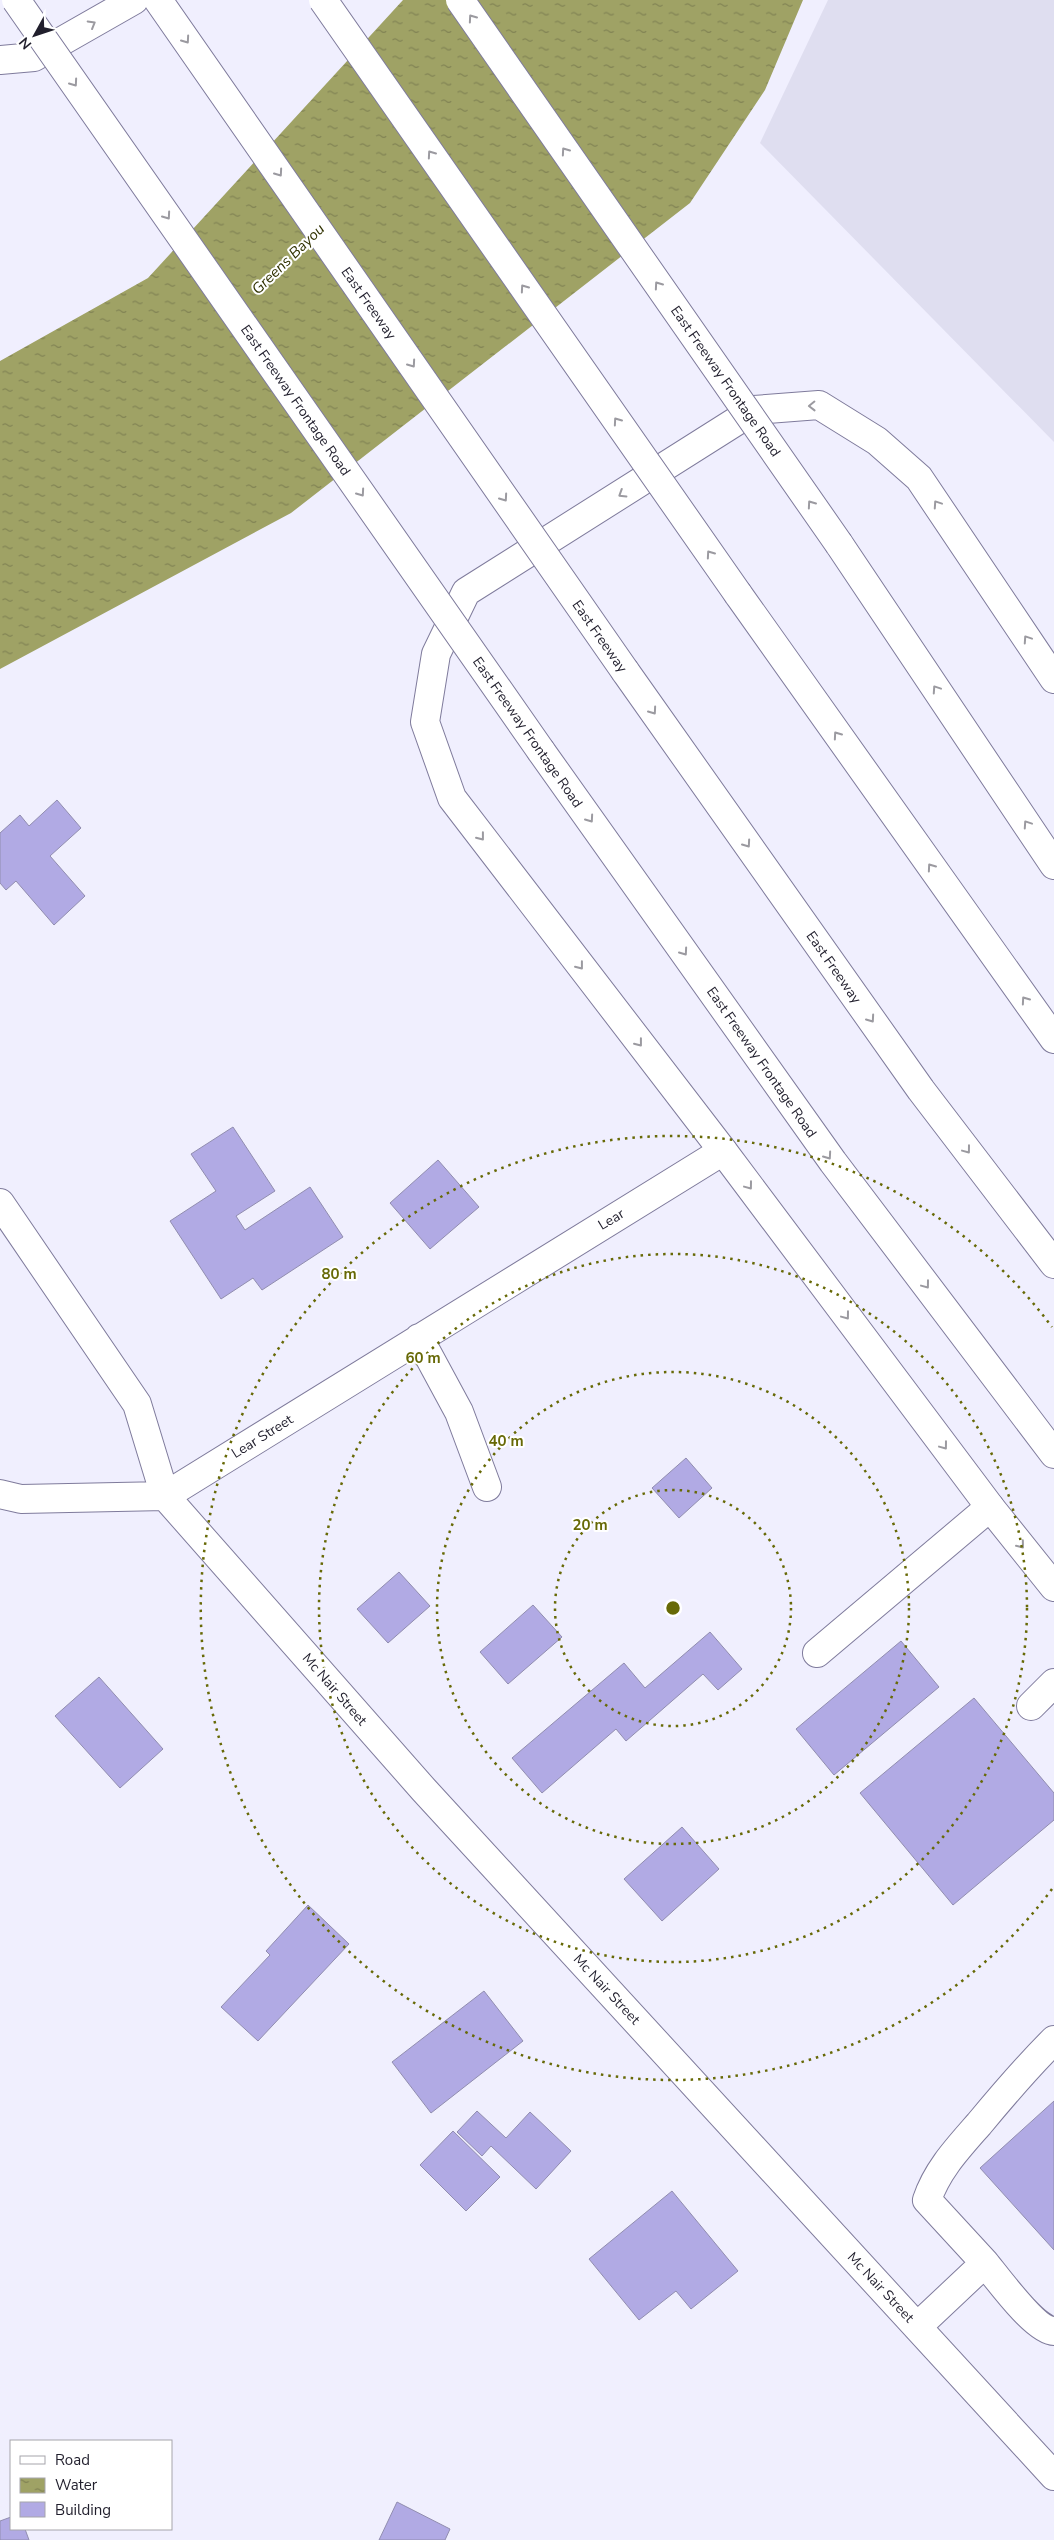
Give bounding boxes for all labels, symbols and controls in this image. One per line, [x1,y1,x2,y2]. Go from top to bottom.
north arrow [10,10,60,60]
one-way arrow [469,14,478,24]
one-way arrow [87,20,96,30]
text: N [15,33,36,53]
one-way arrow [180,34,189,44]
one-way arrow [68,77,77,87]
one-way arrow [562,148,571,157]
one-way arrow [428,151,437,160]
one-way arrow [273,168,282,177]
one-way arrow [161,210,170,220]
water label: Greens Bayou [247,219,329,299]
street label: East Freeway [337,263,401,344]
one-way arrow [655,281,664,290]
one-way arrow [521,284,530,293]
street label: East Freeway Frontage Road [666,302,785,460]
street label: East Freeway Frontage Road [236,321,355,479]
one-way arrow [406,359,415,368]
one-way arrow [808,401,816,411]
one-way arrow [614,417,623,427]
one-way arrow [355,487,364,496]
one-way arrow [618,487,627,497]
one-way arrow [498,492,507,502]
one-way arrow [808,500,817,510]
one-way arrow [934,500,943,509]
one-way arrow [707,550,716,560]
street label: East Freeway [568,596,632,677]
one-way arrow [1024,635,1033,645]
street label: East Freeway Frontage Road [468,653,587,811]
one-way arrow [933,685,943,694]
one-way arrow [647,705,656,715]
one-way arrow [834,731,843,740]
one-way arrow [584,813,593,823]
one-way arrow [1024,820,1033,830]
one-way arrow [476,831,484,840]
one-way arrow [741,838,750,847]
one-way arrow [928,863,937,873]
street label: East Freeway [802,927,866,1008]
one-way arrow [678,946,687,955]
one-way arrow [575,960,583,969]
street label: East Freeway Frontage Road [702,983,821,1141]
one-way arrow [1022,996,1031,1006]
one-way arrow [865,1013,874,1023]
one-way arrow [634,1037,642,1046]
one-way arrow [961,1144,970,1154]
one-way arrow [822,1150,831,1159]
one-way arrow [743,1180,751,1189]
street label: Lear [595,1204,628,1235]
text: 80 m [321,1264,357,1284]
one-way arrow [920,1279,929,1289]
one-way arrow [841,1310,849,1319]
text: 60 m [405,1348,441,1368]
street label: Lear Street [228,1410,297,1463]
text: 40 m [488,1431,524,1451]
one-way arrow [938,1440,947,1450]
text: 20 m [572,1515,608,1535]
one-way arrow [1015,1540,1024,1549]
centre of rings [664,1599,682,1617]
street label: Mc Nair Street [298,1649,371,1730]
street label: Mc Nair Street [569,1950,644,2029]
street label: Mc Nair Street [843,2248,918,2327]
legend [10,2440,172,2530]
text: Road [55,2450,90,2470]
text: Water [55,2475,98,2495]
text: Building [55,2500,111,2520]

